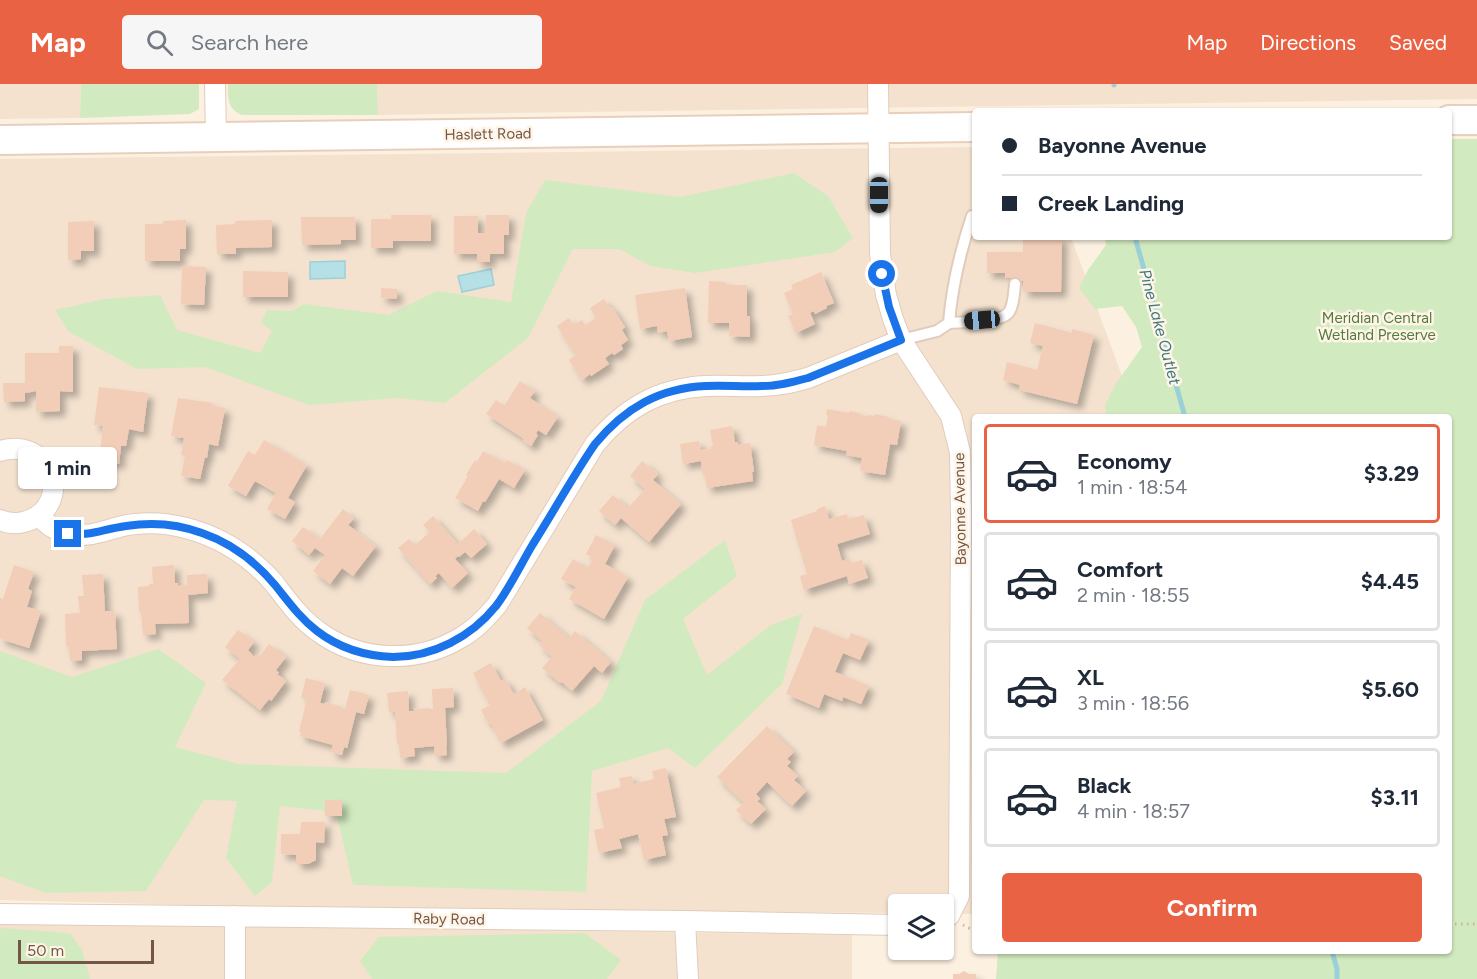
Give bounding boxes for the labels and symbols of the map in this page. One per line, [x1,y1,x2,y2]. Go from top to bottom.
street label: Haslett Road [444,124,532,144]
car [870,177,888,213]
route start [868,260,895,287]
water label: Pine Lake Outlet [1135,267,1185,388]
car [963,309,1001,331]
park label: Meridian Central Wetland Preserve [1318,309,1436,344]
callout: 1 min [19,447,118,489]
street label: Bayonne Avenue [950,453,970,565]
route end [54,520,81,547]
street label: Raby Road [413,909,485,929]
scale bar [18,937,154,964]

